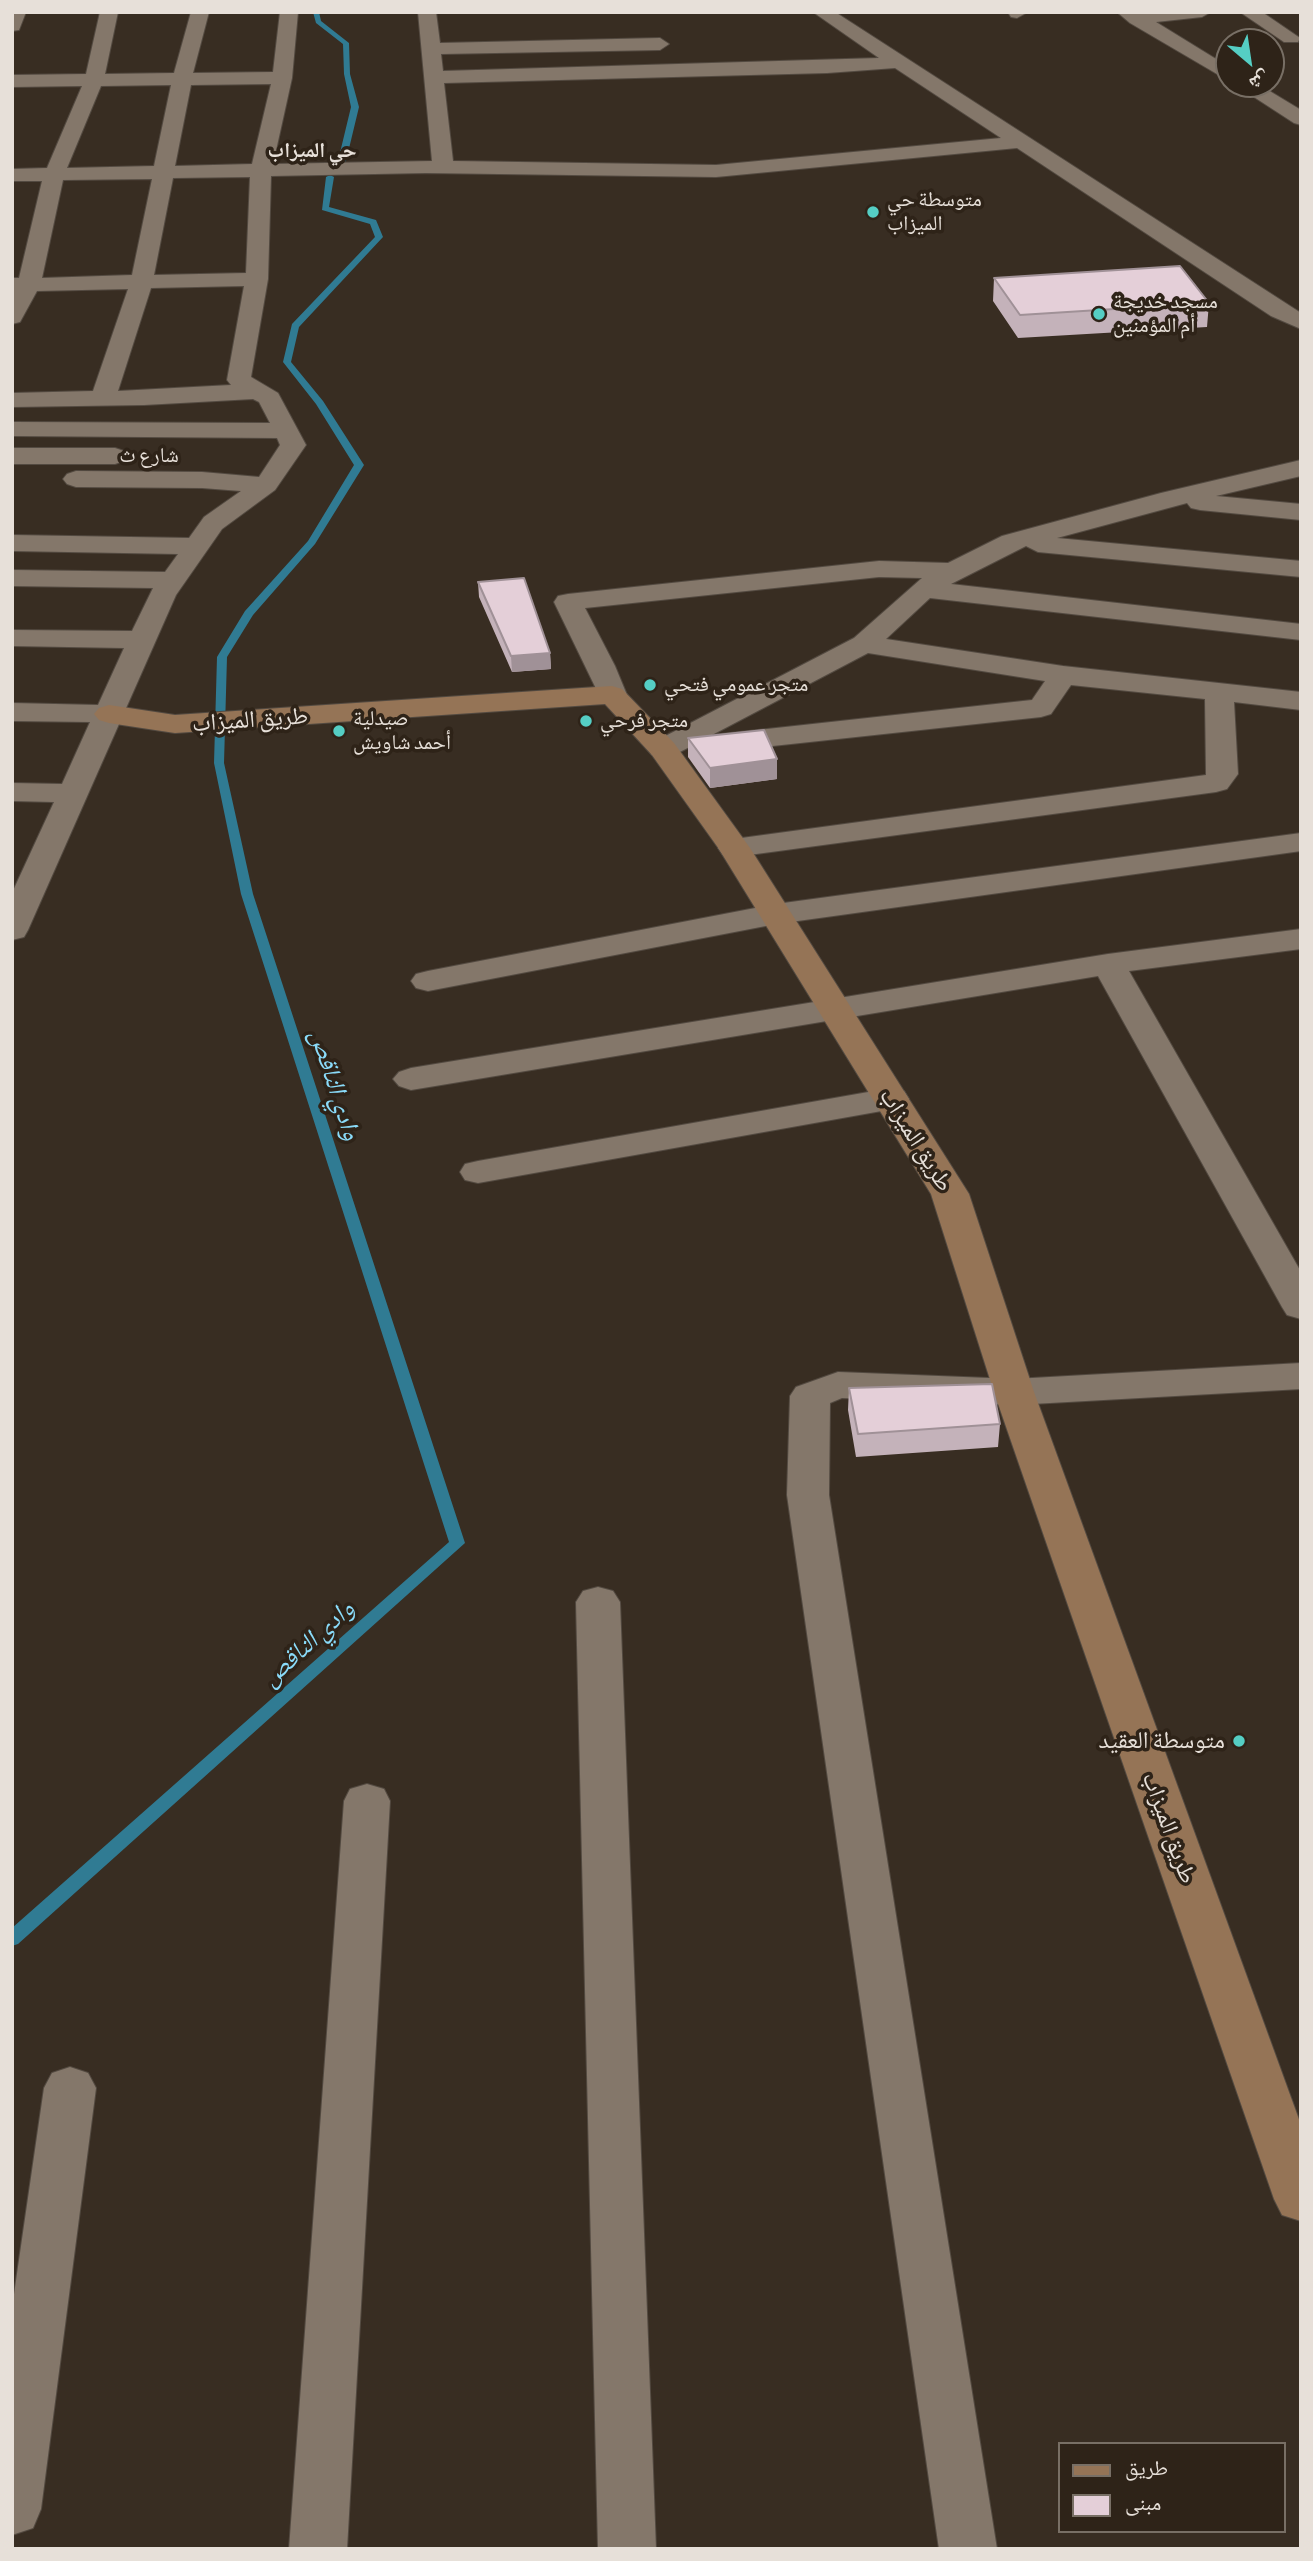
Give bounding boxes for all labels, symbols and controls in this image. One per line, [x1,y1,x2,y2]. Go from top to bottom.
north arrow [1215,28,1285,98]
text: ش [1246,67,1273,93]
district label: حي الميزاب [267,138,357,164]
place label: متوسطة حي الميزاب [887,187,982,237]
marker: متوسطة حي الميزاب [865,204,881,220]
place label: مسجد خديجة أم المؤمنين [1113,289,1218,339]
marker: مسجد خديجة أم المؤمنين [1091,306,1107,322]
street label: شارع ث [119,443,179,469]
place label: متجر عمومي فتحي [664,672,808,698]
marker: متجر عمومي فتحي [642,677,658,693]
street label: طريق الميزاب [191,702,309,738]
place label: صيدلية أحمد شاويش [353,706,451,756]
place label: متجر فرحي [600,708,688,734]
marker: متجر فرحي [578,713,594,729]
marker: صيدلية أحمد شاويش [331,723,347,739]
water label: وادي الناقص [302,1026,368,1144]
street label: طريق الميزاب [873,1083,959,1197]
water label: وادي الناقص [255,1593,361,1693]
place label: متوسطة العقيد [1098,1727,1225,1755]
marker: متوسطة العقيد [1231,1733,1247,1749]
street label: طريق الميزاب [1136,1768,1202,1888]
legend [1058,2442,1285,2533]
text: طريق [1125,2458,1168,2479]
text: مبنى [1125,2493,1161,2514]

